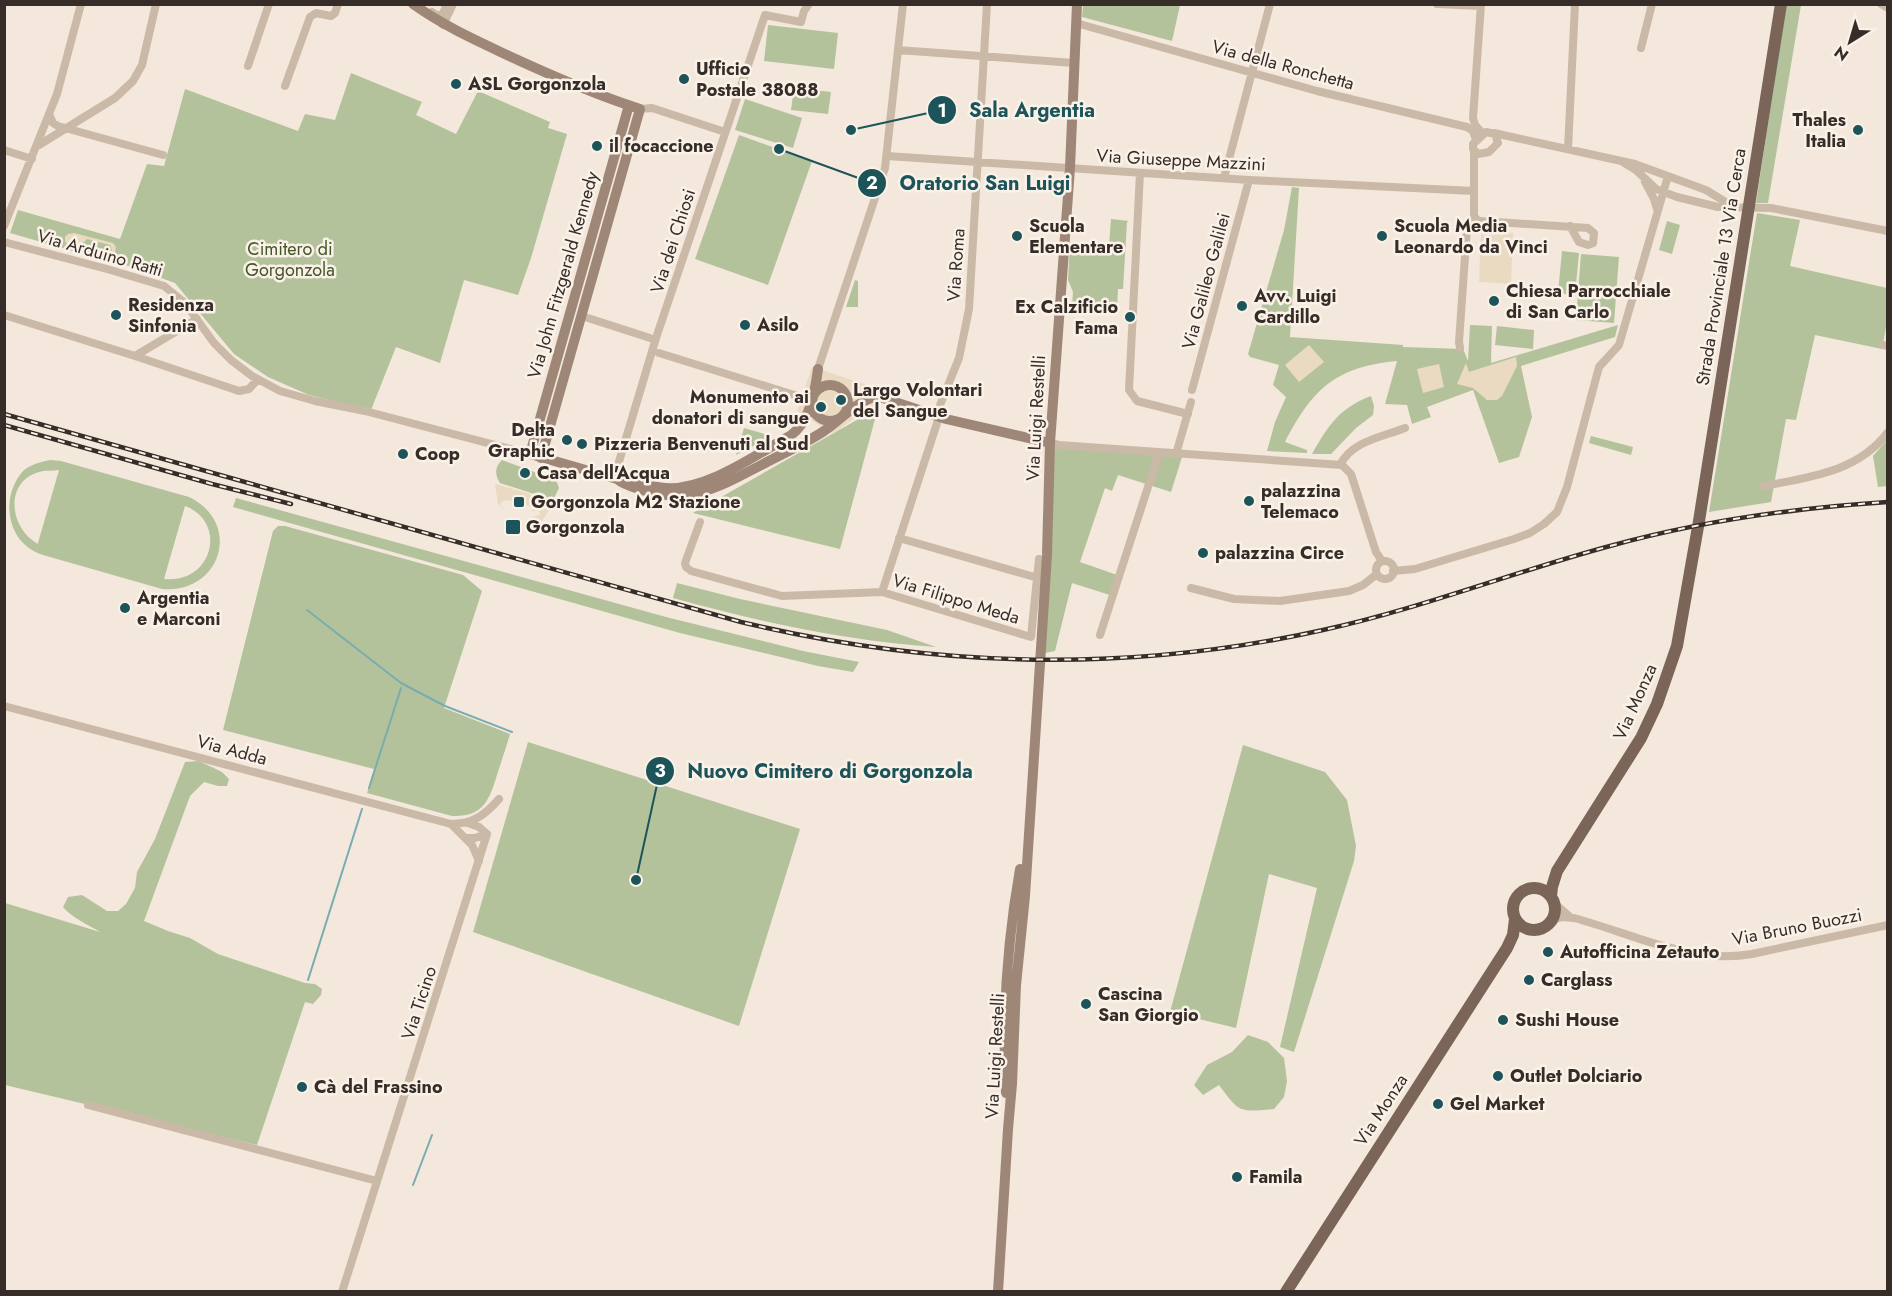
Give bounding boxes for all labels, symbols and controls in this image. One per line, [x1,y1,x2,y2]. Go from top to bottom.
north arrow [1820,12,1880,72]
street label: Via della Ronchetta [1209,33,1357,97]
text: N [1829,41,1853,67]
place label: Ufficio Postale 38088 [696,56,818,103]
place label: ASL Gorgonzola [467,71,606,97]
marker: Ufficio Postale 38088 [677,72,691,86]
marker: ASL Gorgonzola [449,77,463,91]
callout: Sala Argentia [927,91,1107,129]
text: Sala Argentia [969,96,1095,125]
text: 1 [937,98,947,124]
place label: Thales Italia [1793,107,1846,154]
marker: Thales Italia [1851,123,1865,137]
place label: il focaccione [609,133,714,159]
marker: il focaccione [590,139,604,153]
street label: Via Giuseppe Mazzini [1096,143,1266,177]
street label: Strada Provinciale 13 Via Cerca [1689,147,1753,387]
callout: Oratorio San Luigi [857,164,1082,202]
street label: Via John Fitzgerald Kennedy [521,168,605,382]
text: Oratorio San Luigi [900,169,1070,198]
text: 2 [866,170,878,196]
street label: Via dei Chiosi [644,185,702,297]
street label: Via Galileo Galilei [1175,210,1237,352]
place label: Scuola Elementare [1029,213,1123,260]
place label: Scuola Media Leonardo da Vinci [1394,213,1548,260]
street label: Via Arduino Ratti [34,223,166,283]
street label: Via Roma [940,228,972,302]
marker: Scuola Elementare [1010,229,1024,243]
marker: Scuola Media Leonardo da Vinci [1375,229,1389,243]
park label: Cimitero di Gorgonzola [245,236,335,283]
place label: Chiesa Parrocchiale di San Carlo [1506,278,1671,325]
place label: Avv. Luigi Cardillo [1253,283,1336,330]
place label: Residenza Sinfonia [128,292,214,339]
place label: Ex Calzificio Fama [1015,294,1118,341]
marker: Chiesa Parrocchiale di San Carlo [1487,294,1501,308]
marker: Avv. Luigi Cardillo [1235,299,1249,313]
marker: Residenza Sinfonia [109,308,123,322]
marker: Ex Calzificio Fama [1123,310,1137,324]
place label: Asilo [756,312,799,338]
marker: Asilo [738,318,752,332]
street label: Via Luigi Restelli [1020,354,1052,482]
place label: Largo Volontari del Sangue [853,377,982,424]
place label: Monumento ai donatori di sangue [652,384,809,431]
marker: Largo Volontari del Sangue [834,393,848,407]
marker: Monumento ai donatori di sangue [814,400,828,414]
place label: Delta Graphic [488,417,555,464]
place label: Pizzeria Benvenuti al Sud [594,431,809,457]
marker: Delta Graphic [560,433,574,447]
marker: Pizzeria Benvenuti al Sud [575,437,589,451]
place label: Coop [415,441,460,467]
marker: Coop [396,447,410,461]
place label: Casa dell'Acqua [537,460,670,486]
marker: Casa dell'Acqua [518,466,532,480]
place label: palazzina Telemaco [1261,478,1341,525]
place label: Gorgonzola M2 Stazione [531,489,741,515]
marker: palazzina Telemaco [1242,494,1256,508]
marker: Gorgonzola M2 Stazione [512,495,526,509]
place label: Gorgonzola [526,514,625,540]
marker: Gorgonzola [504,518,522,536]
place label: palazzina Circe [1215,540,1344,566]
marker: palazzina Circe [1196,546,1210,560]
street label: Via Filippo Meda [889,567,1023,631]
place label: Argentia e Marconi [136,585,220,632]
marker: Argentia e Marconi [118,601,132,615]
street label: Via Monza [1607,660,1663,744]
street label: Via Adda [194,728,270,772]
callout: Nuovo Cimitero di Gorgonzola [645,752,985,790]
text: Nuovo Cimitero di Gorgonzola [687,757,973,786]
text: 3 [654,758,666,784]
street label: Via Bruno Buozzi [1730,902,1864,952]
place label: Autofficina Zetauto [1559,939,1720,965]
marker: Autofficina Zetauto [1541,945,1555,959]
street label: Via Ticino [395,963,443,1043]
place label: Carglass [1541,967,1612,993]
marker: Carglass [1522,973,1536,987]
place label: Cascina San Giorgio [1098,981,1199,1028]
street label: Via Luigi Restelli [979,992,1011,1120]
marker: Cascina San Giorgio [1079,997,1093,1011]
place label: Sushi House [1515,1007,1619,1033]
marker: Sushi House [1496,1013,1510,1027]
place label: Outlet Dolciario [1510,1063,1643,1089]
street label: Via Monza [1348,1069,1414,1151]
marker: Outlet Dolciario [1491,1069,1505,1083]
place label: Cà del Frassino [314,1074,443,1100]
marker: Cà del Frassino [295,1080,309,1094]
place label: Gel Market [1450,1091,1545,1117]
marker: Gel Market [1431,1097,1445,1111]
place label: Famila [1249,1164,1302,1190]
marker: Famila [1230,1170,1244,1184]

